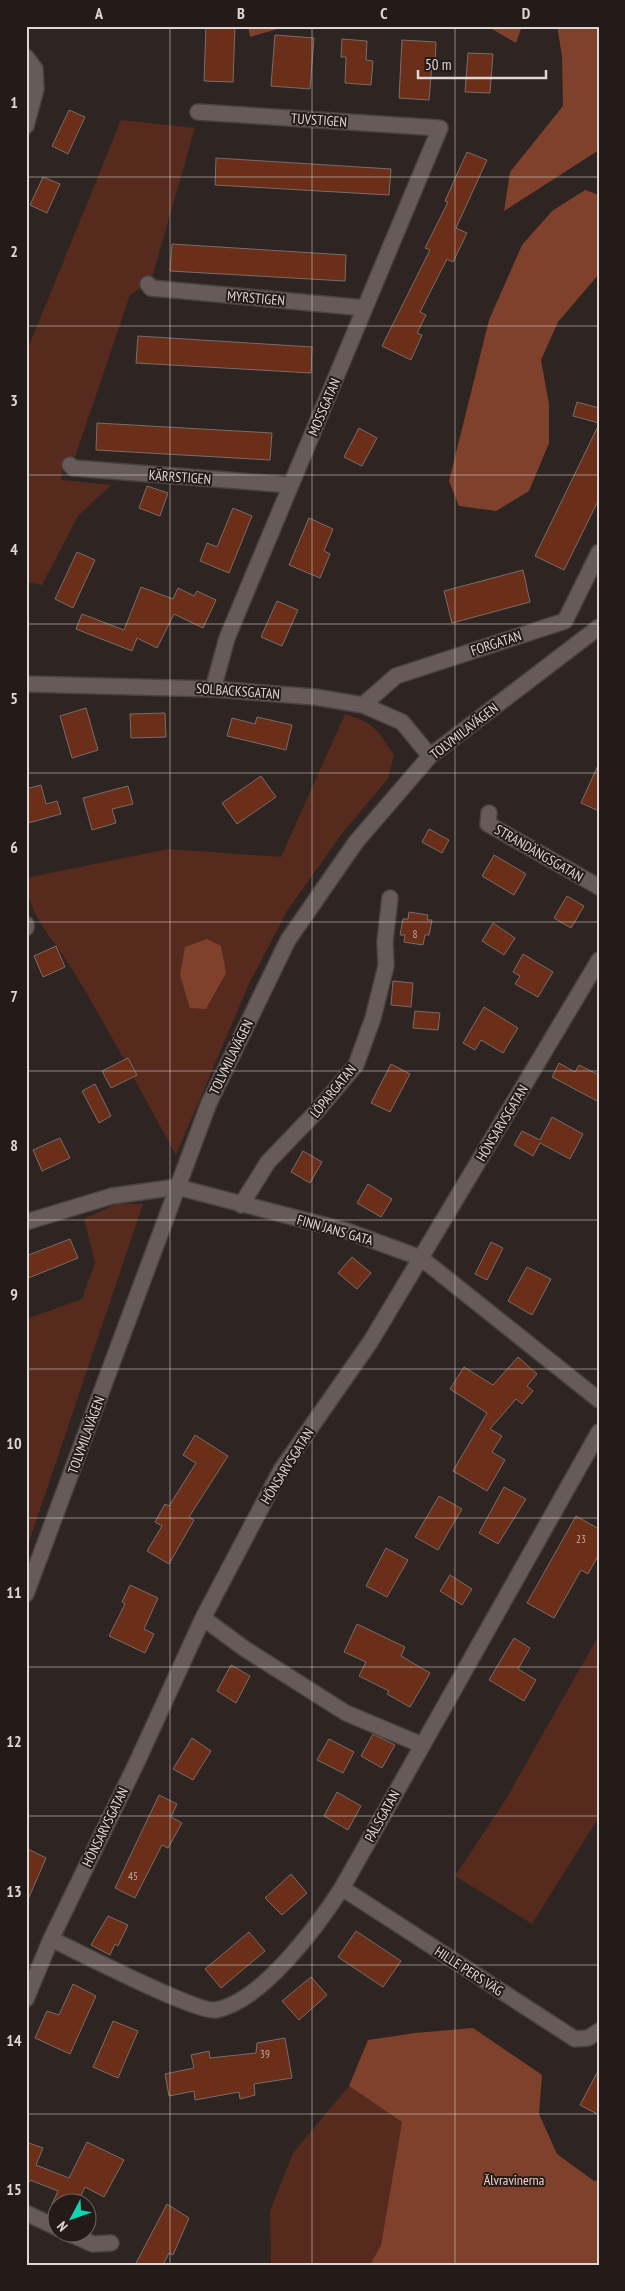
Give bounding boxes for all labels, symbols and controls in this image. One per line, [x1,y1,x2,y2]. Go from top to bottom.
text: A [94,3,104,23]
text: B [237,3,245,23]
text: C [380,3,388,23]
text: D [522,3,531,23]
scale bar [418,48,545,80]
text: 50 m [425,55,451,74]
text: 1 [10,92,18,112]
street label: TUVSTIGEN [290,109,348,131]
text: 2 [10,241,18,261]
street label: MYRSTIGEN [226,287,286,309]
street label: MOSSGATAN [304,375,344,439]
text: 3 [10,390,18,410]
street label: KÄRRSTIGEN [148,466,212,488]
text: 4 [10,539,18,559]
street label: FORGATAN [468,626,524,660]
street label: SOLBACKSGATAN [195,679,281,703]
text: 5 [10,688,18,708]
street label: TOLVMILAVÄGEN [426,699,502,763]
street label: STRANDÄNGSGATAN [492,820,586,886]
text: 6 [10,837,18,857]
house number: 8 [413,927,418,941]
text: 7 [10,986,18,1006]
street label: TOLVMILAVÄGEN [205,1016,257,1098]
street label: LÖPARGATAN [306,1061,360,1121]
street label: HÖNSARVSGATAN [472,1081,532,1165]
text: 8 [10,1135,18,1155]
street label: FINN JANS GATA [295,1211,376,1250]
text: 9 [10,1284,18,1304]
street label: TOLVMILAVÄGEN [64,1394,108,1476]
street label: HÖNSARVSGATAN [256,1425,318,1507]
text: 10 [6,1433,22,1453]
house number: 23 [576,1532,586,1546]
text: 11 [6,1582,22,1602]
text: 12 [6,1731,22,1751]
street label: HÖNSARVSGATAN [78,1784,132,1870]
street label: PÅLSGATAN [360,1787,404,1845]
house number: 45 [128,1869,138,1883]
text: 13 [6,1881,22,1901]
street label: HILLE PERS VÄG [431,1942,507,2000]
text: 14 [6,2030,22,2050]
house number: 39 [260,2047,270,2061]
park label: Älvravinerna [484,2171,544,2189]
text: 15 [6,2179,22,2199]
north arrow [48,2194,98,2244]
text: N [53,2218,71,2235]

